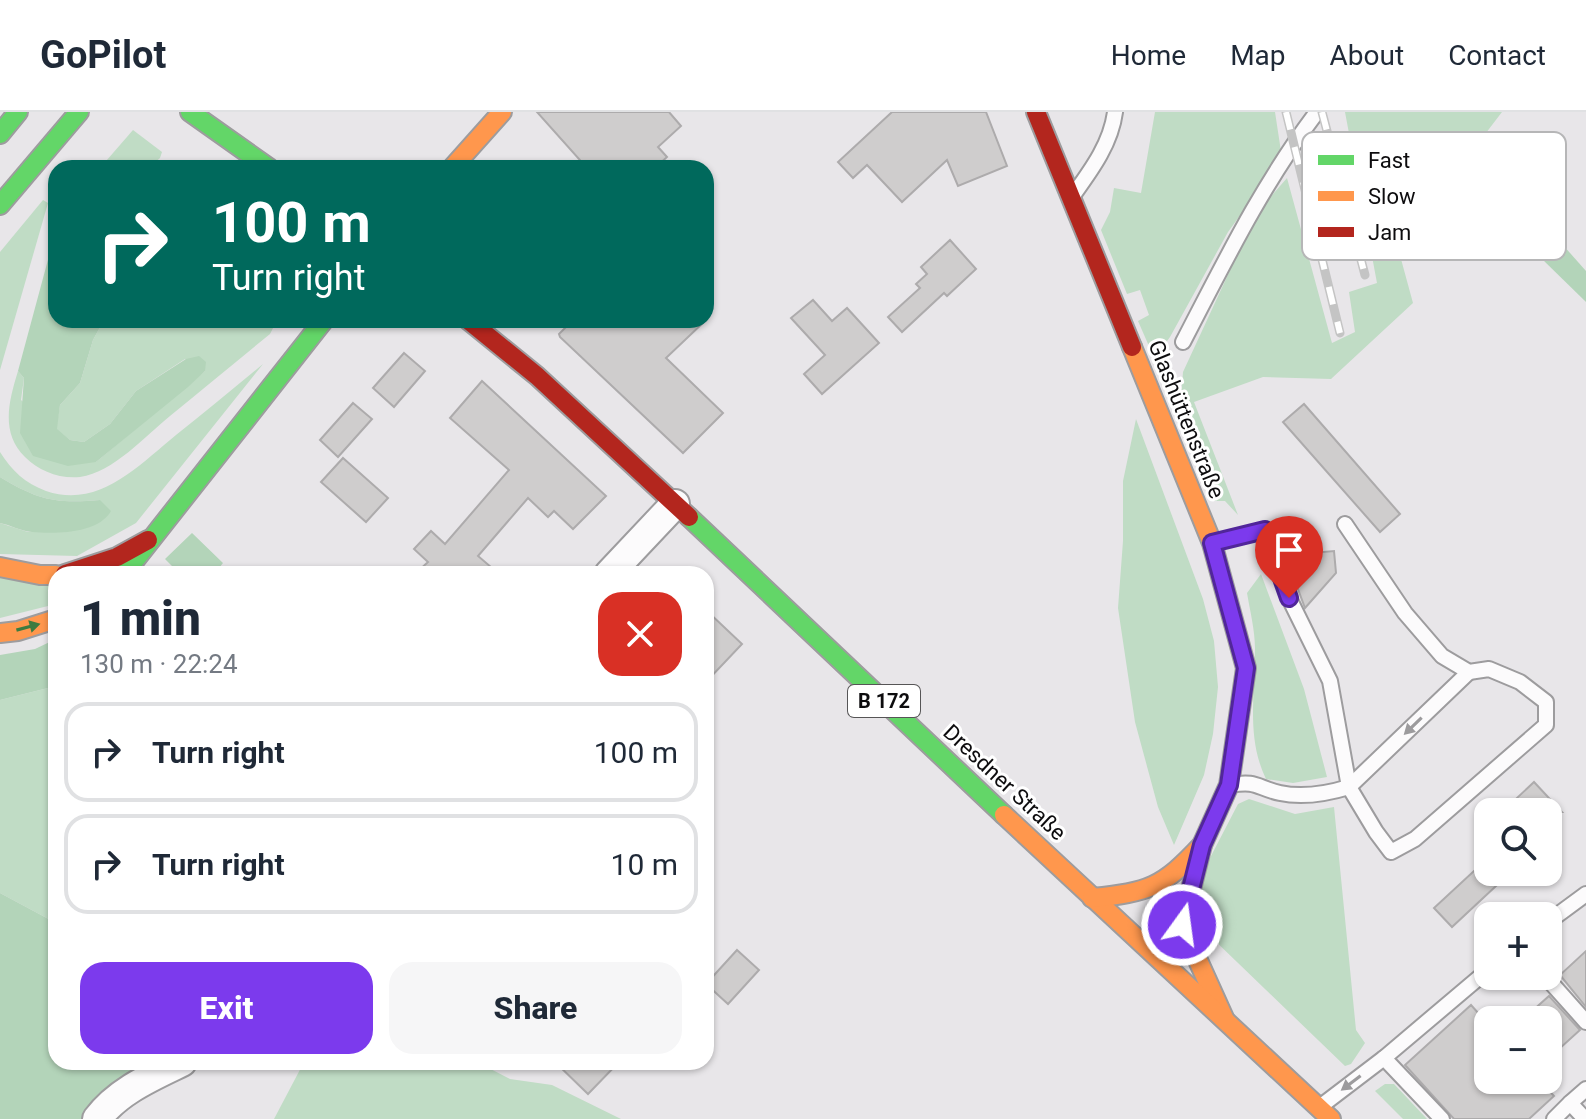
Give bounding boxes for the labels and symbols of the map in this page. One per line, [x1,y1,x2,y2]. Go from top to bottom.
legend [1302,132,1566,260]
text: Fast [1368,148,1410,173]
text: Slow [1368,184,1416,209]
text: Jam [1368,220,1411,245]
street label: Glashüttenstraße [1143,336,1230,502]
pin [1255,516,1323,598]
one-way arrow [16,621,41,633]
road number: B 172 [848,685,920,717]
one-way arrow [1403,717,1422,735]
street label: Dresdner Straße [938,719,1071,845]
position arrow [1140,883,1224,967]
one-way arrow [1341,1074,1362,1090]

